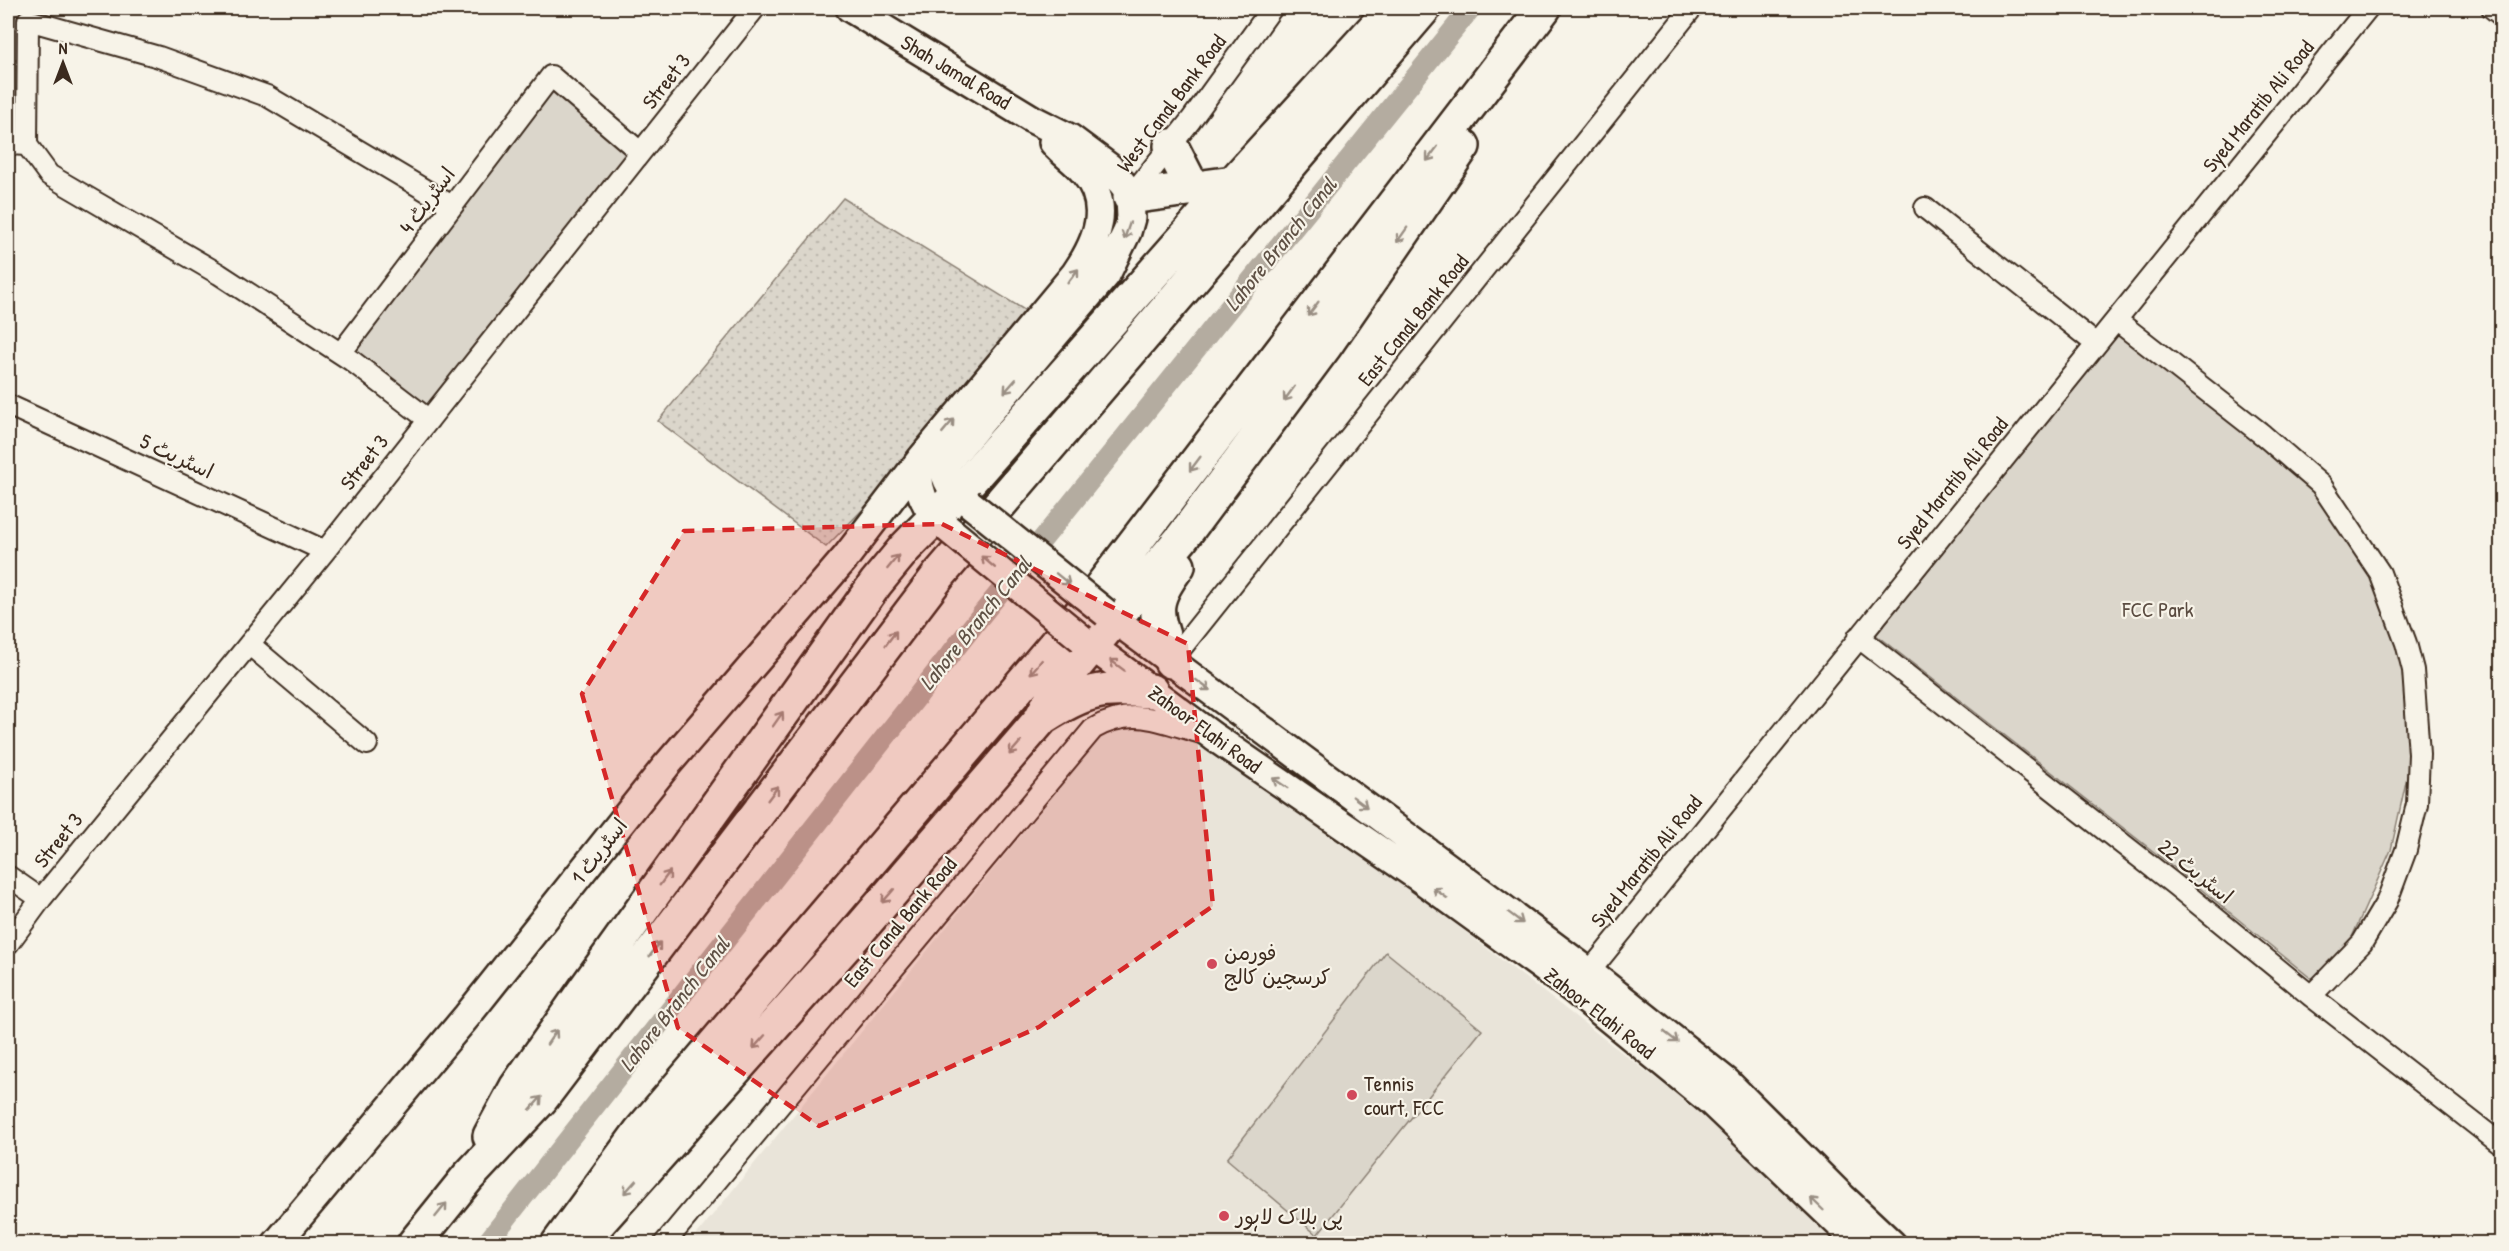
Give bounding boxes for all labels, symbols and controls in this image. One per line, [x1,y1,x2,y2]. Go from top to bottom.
street label: Shah Jamal Road [896,28,1016,116]
street label: West Canal Bank Road [1110,28,1232,178]
north arrow [33,33,93,93]
street label: Syed Maratib Ali Road [2196,34,2320,178]
text: N [59,37,68,59]
street label: Street 3 [635,47,697,115]
one-way arrow [1425,146,1438,162]
street label: اسٹریٹ 4 [392,161,462,239]
water label: Lahore Branch Canal [1217,170,1344,317]
one-way arrow [1120,221,1131,240]
one-way arrow [1396,226,1408,242]
street label: East Canal Bank Road [1351,248,1475,392]
one-way arrow [1067,269,1079,285]
one-way arrow [1307,301,1320,317]
one-way arrow [1004,378,1017,394]
one-way arrow [1283,385,1295,401]
street label: Syed Maratib Ali Road [1890,411,2014,555]
one-way arrow [942,418,955,434]
street label: اسٹریٹ 5 [136,426,218,486]
street label: Street 3 [333,428,395,496]
one-way arrow [1188,456,1201,472]
water label: Lahore Branch Canal [912,549,1039,696]
one-way arrow [887,554,900,570]
one-way arrow [980,555,996,568]
one-way arrow [1055,572,1071,585]
park label: FCC Park [2122,595,2194,624]
one-way arrow [884,630,897,646]
one-way arrow [1109,658,1125,671]
one-way arrow [1029,659,1042,675]
street label: Zahoor Elahi Road [1143,678,1267,780]
one-way arrow [1195,679,1211,692]
one-way arrow [772,711,784,728]
one-way arrow [1009,740,1022,756]
one-way arrow [1271,776,1288,789]
one-way arrow [766,786,779,802]
street label: Syed Maratib Ali Road [1584,789,1708,933]
one-way arrow [1351,795,1367,808]
street label: Street 3 [27,806,89,874]
street label: اسٹریٹ 1 [564,812,634,890]
street label: اسٹریٹ 22 [2152,832,2240,910]
street label: East Canal Bank Road [837,851,963,993]
one-way arrow [659,871,671,887]
one-way arrow [1433,887,1449,899]
one-way arrow [881,888,895,903]
one-way arrow [1508,912,1524,924]
water label: Lahore Branch Canal [612,930,737,1078]
place label: فورمن کرسچین کالج [1224,938,1330,991]
one-way arrow [649,941,661,957]
marker: فورمن کرسچین کالج [1205,957,1219,971]
street label: Zahoor Elahi Road [1539,961,1661,1065]
one-way arrow [546,1029,558,1045]
one-way arrow [1662,1030,1678,1043]
one-way arrow [752,1034,766,1049]
place label: Tennis court, FCC [1364,1069,1444,1122]
marker: Tennis court, FCC [1345,1088,1359,1102]
one-way arrow [529,1096,543,1111]
one-way arrow [623,1180,637,1195]
one-way arrow [1810,1196,1825,1211]
one-way arrow [434,1202,447,1218]
place label: پی بلاک لاہور [1234,1202,1343,1232]
marker: پی بلاک لاہور [1217,1209,1231,1223]

